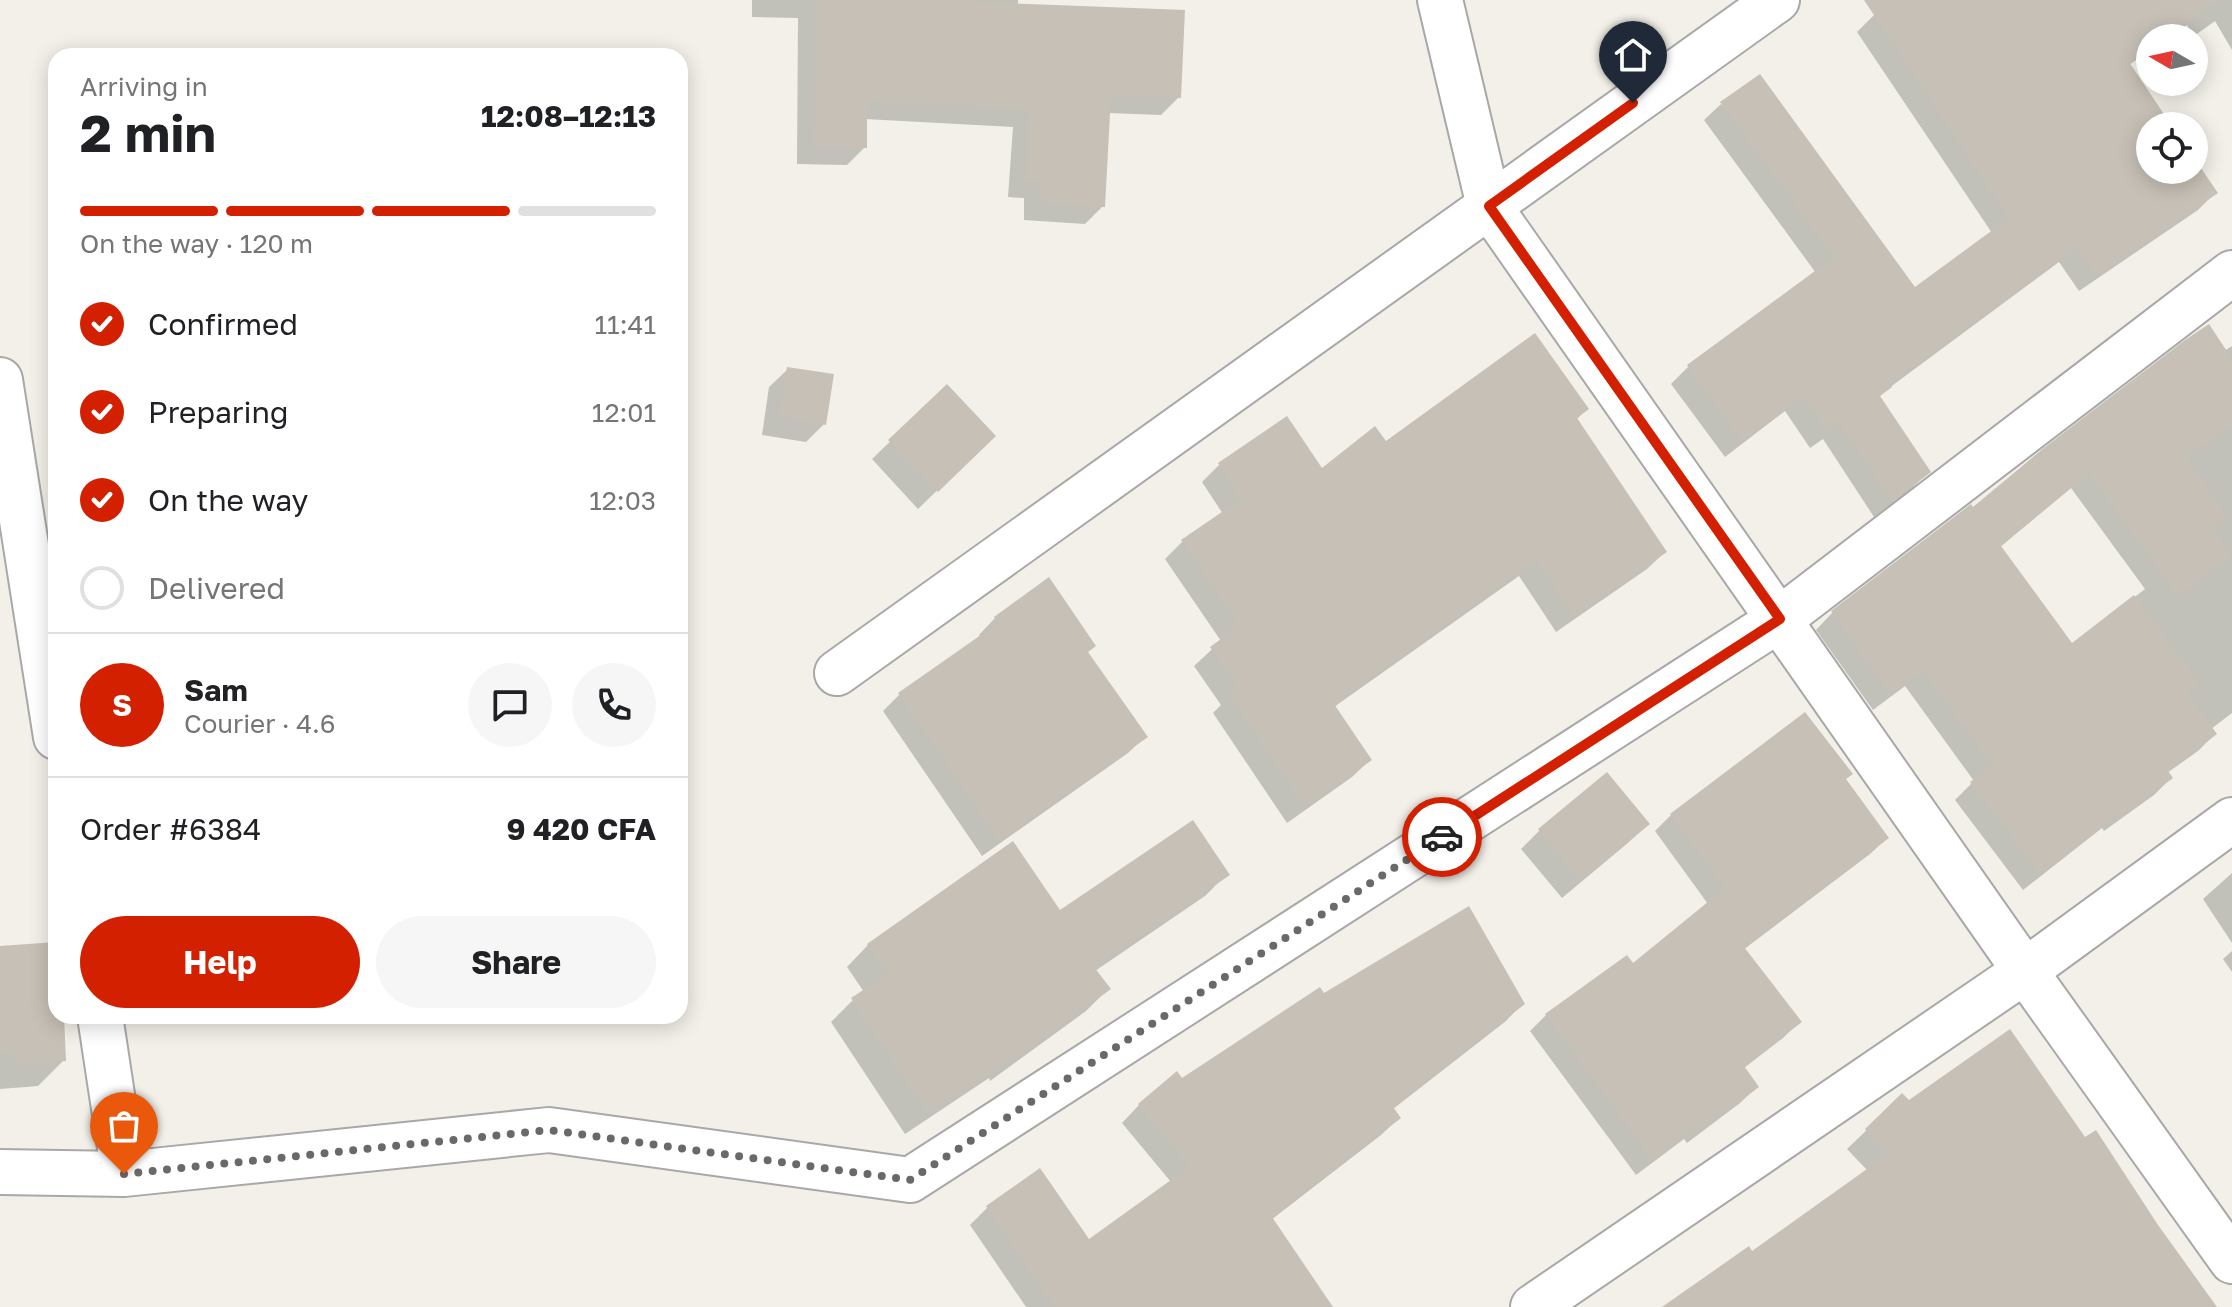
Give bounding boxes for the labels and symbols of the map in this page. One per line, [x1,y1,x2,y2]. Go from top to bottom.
pin [1599,21,1667,103]
north arrow [2136,24,2208,96]
courier [1402,797,1482,877]
pin [90,1092,158,1174]

